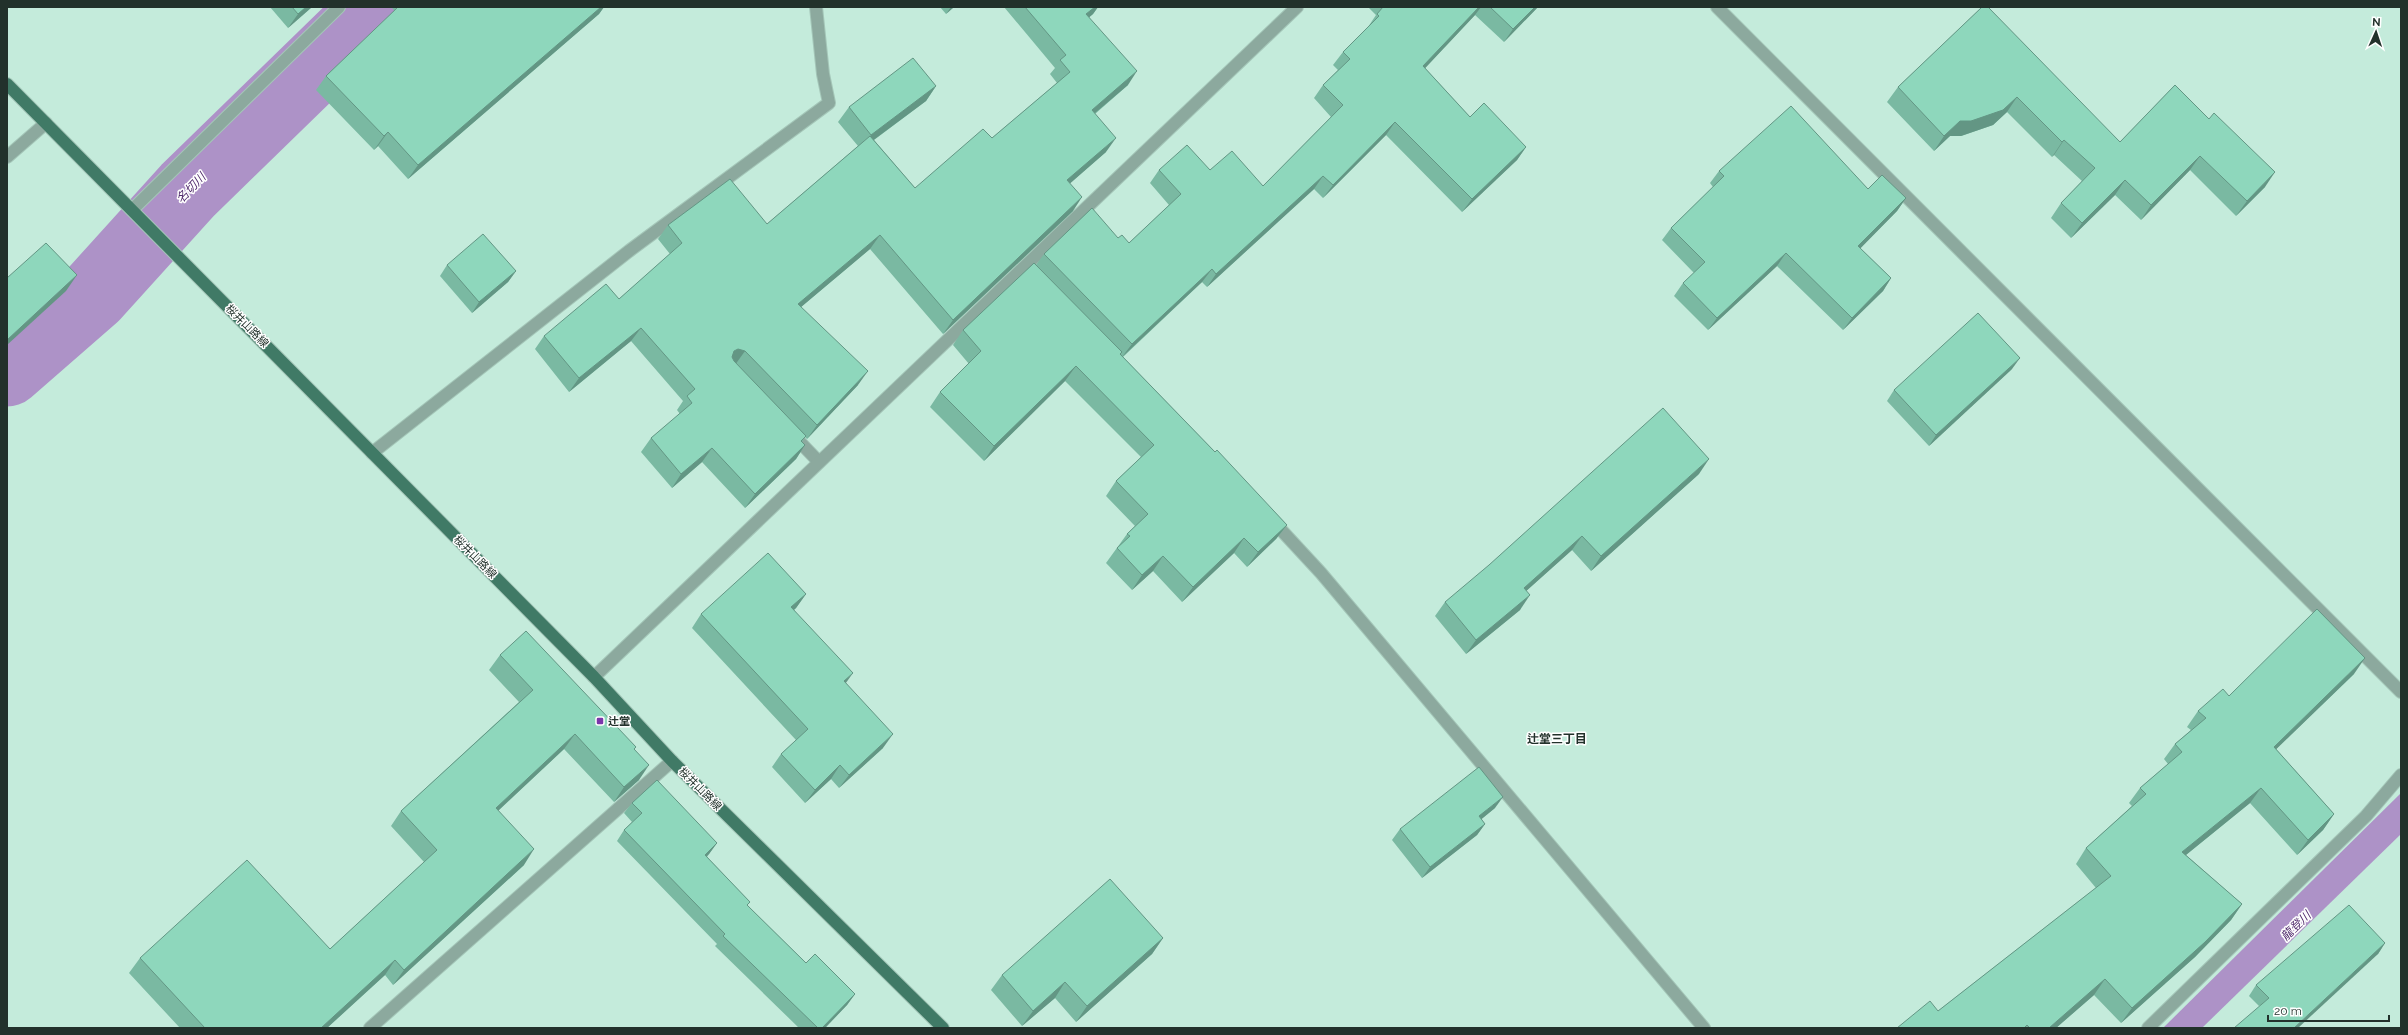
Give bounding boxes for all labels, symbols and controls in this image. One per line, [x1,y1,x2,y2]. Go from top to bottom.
north arrow [2356,12,2396,52]
text: N [2372,16,2381,29]
water label: 名切川 [173,169,210,206]
street label: 桜井山路線 [223,302,271,350]
street label: 桜井山路線 [451,533,499,581]
place label: 辻堂 [608,715,630,728]
marker: 辻堂 [595,716,605,726]
district label: 辻堂三丁目 [1527,732,1587,746]
street label: 桜井山路線 [676,765,724,813]
water label: 龍登川 [2278,907,2315,944]
scale bar [2268,997,2389,1023]
text: 20 m [2274,1004,2302,1018]

